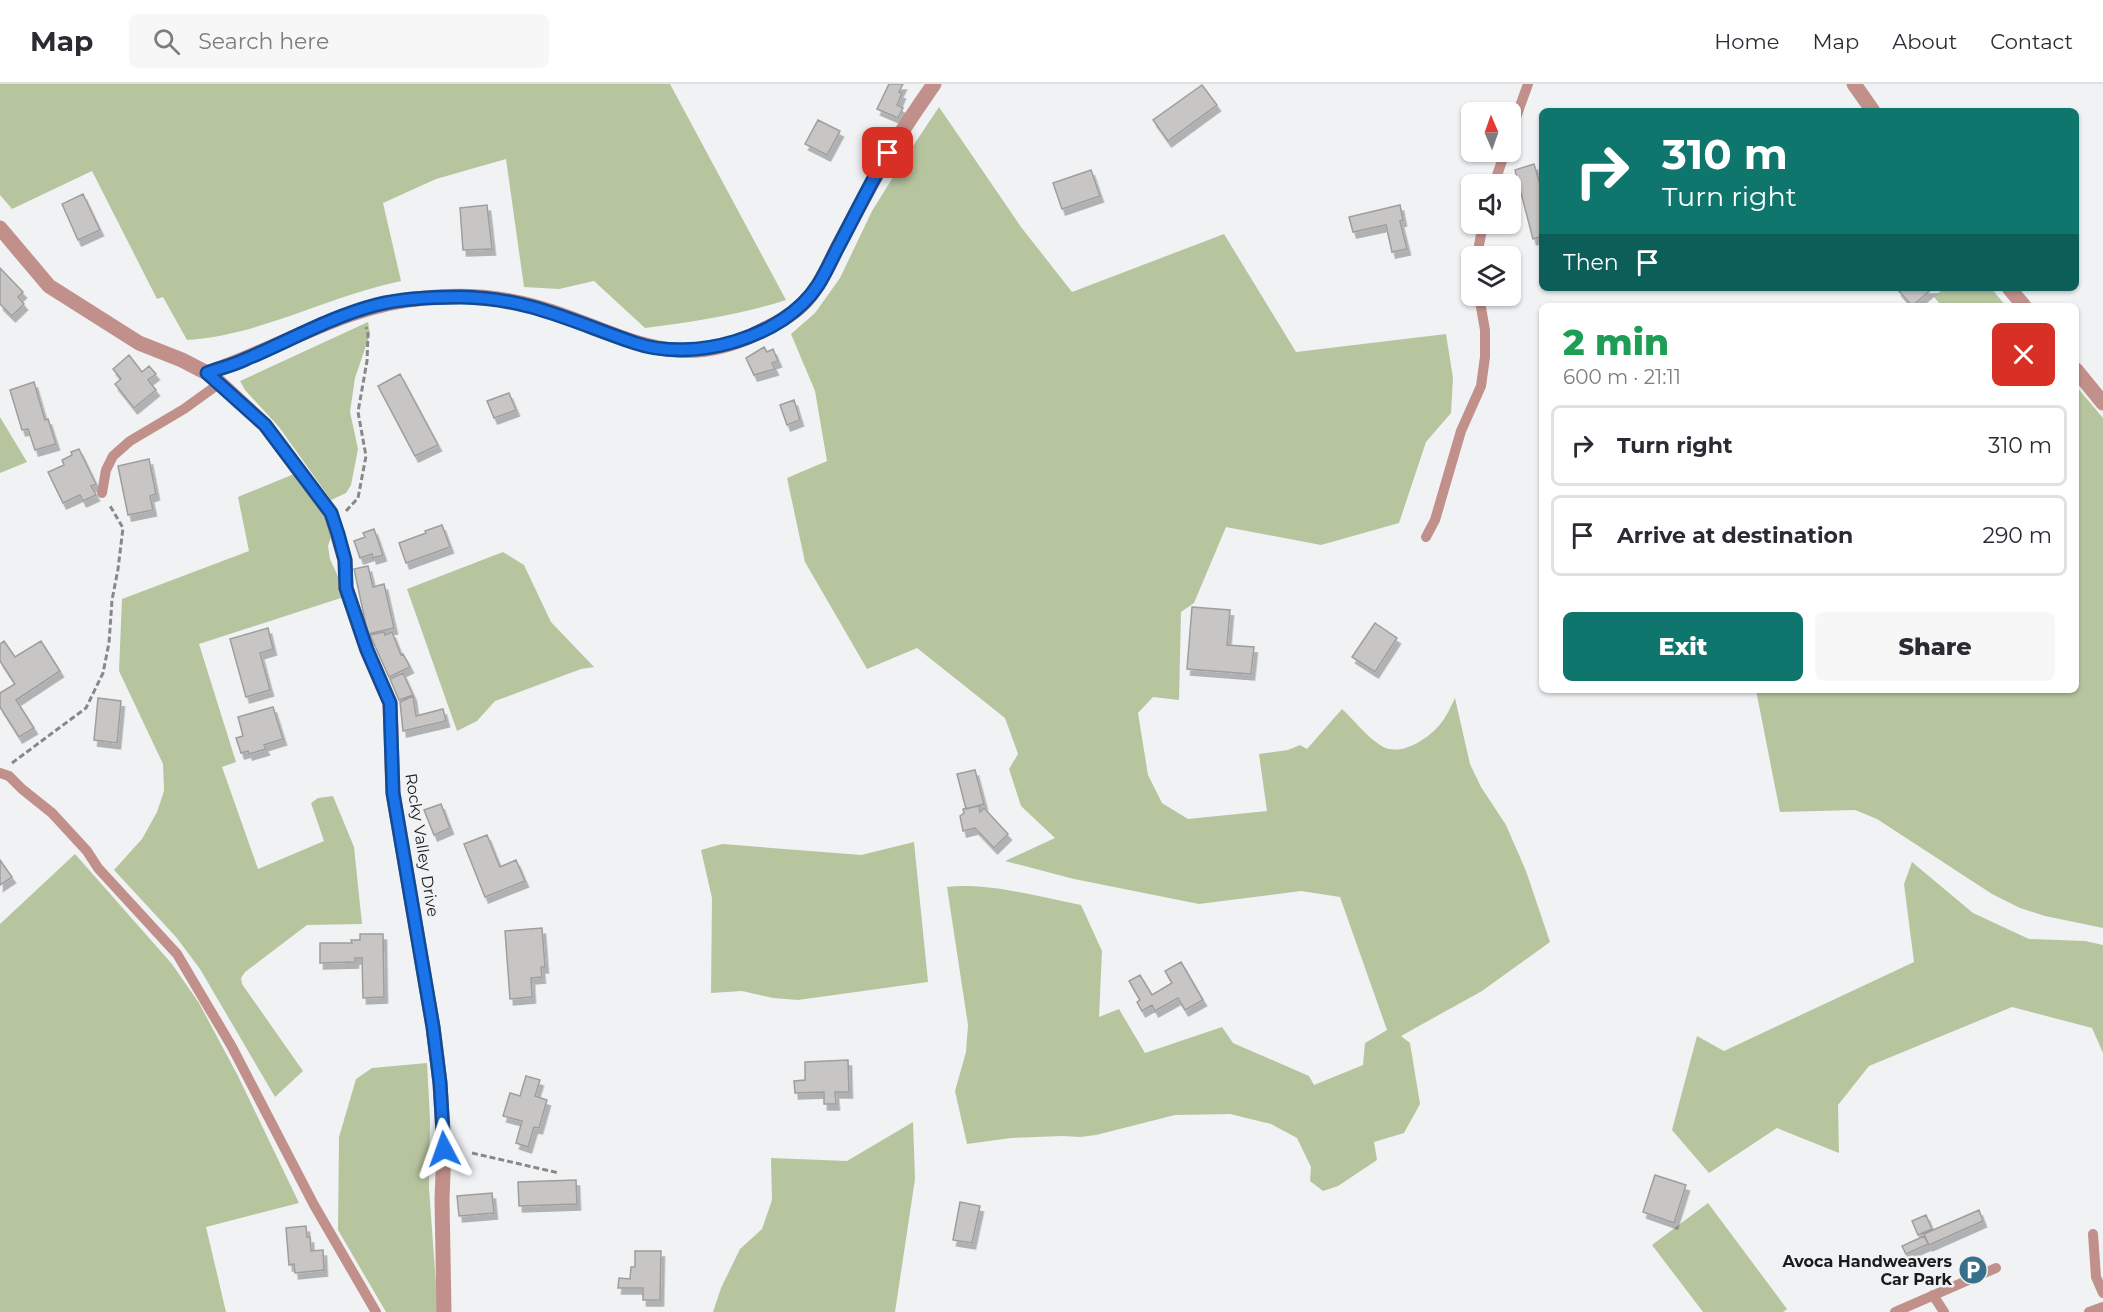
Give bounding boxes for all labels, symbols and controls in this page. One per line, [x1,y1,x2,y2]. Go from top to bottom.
search box [129,14,549,68]
text: Map [30,24,93,58]
icon: search [150,25,183,58]
text: Search here [198,28,329,55]
text: Home [1714,29,1779,54]
text: Map [1812,29,1859,54]
text: About [1892,29,1957,54]
text: Contact [1990,29,2073,54]
north arrow [1461,102,1521,162]
map controls [1461,102,1521,306]
pin [862,127,913,178]
text: 310 m [1662,128,1788,180]
icon: right [1563,132,1641,210]
icon: arrive [871,136,904,169]
button: sound [1461,174,1521,234]
text: Turn right [1662,180,1797,213]
button: layers [1461,246,1521,306]
icon: arrive [1631,246,1664,279]
text: Then [1563,249,1619,276]
text: 2 min [1563,320,1669,364]
button: close [1992,323,2055,386]
text: 600 m · 21:11 [1563,365,1681,389]
icon: right [1566,429,1599,462]
text: Turn right [1617,432,1732,459]
text: 310 m [1988,432,2052,459]
icon: arrive [1566,519,1599,552]
text: Arrive at destination [1617,522,1853,549]
text: 290 m [1982,522,2052,549]
button: Exit [1563,612,1803,681]
button: Share [1815,612,2055,681]
street label: Rocky Valley Drive [401,772,443,918]
position arrow [412,1117,476,1181]
place label: Avoca Handweavers Car Park [1781,1252,1953,1289]
parking icon: Avoca Handweavers Car Park [1957,1254,1989,1286]

